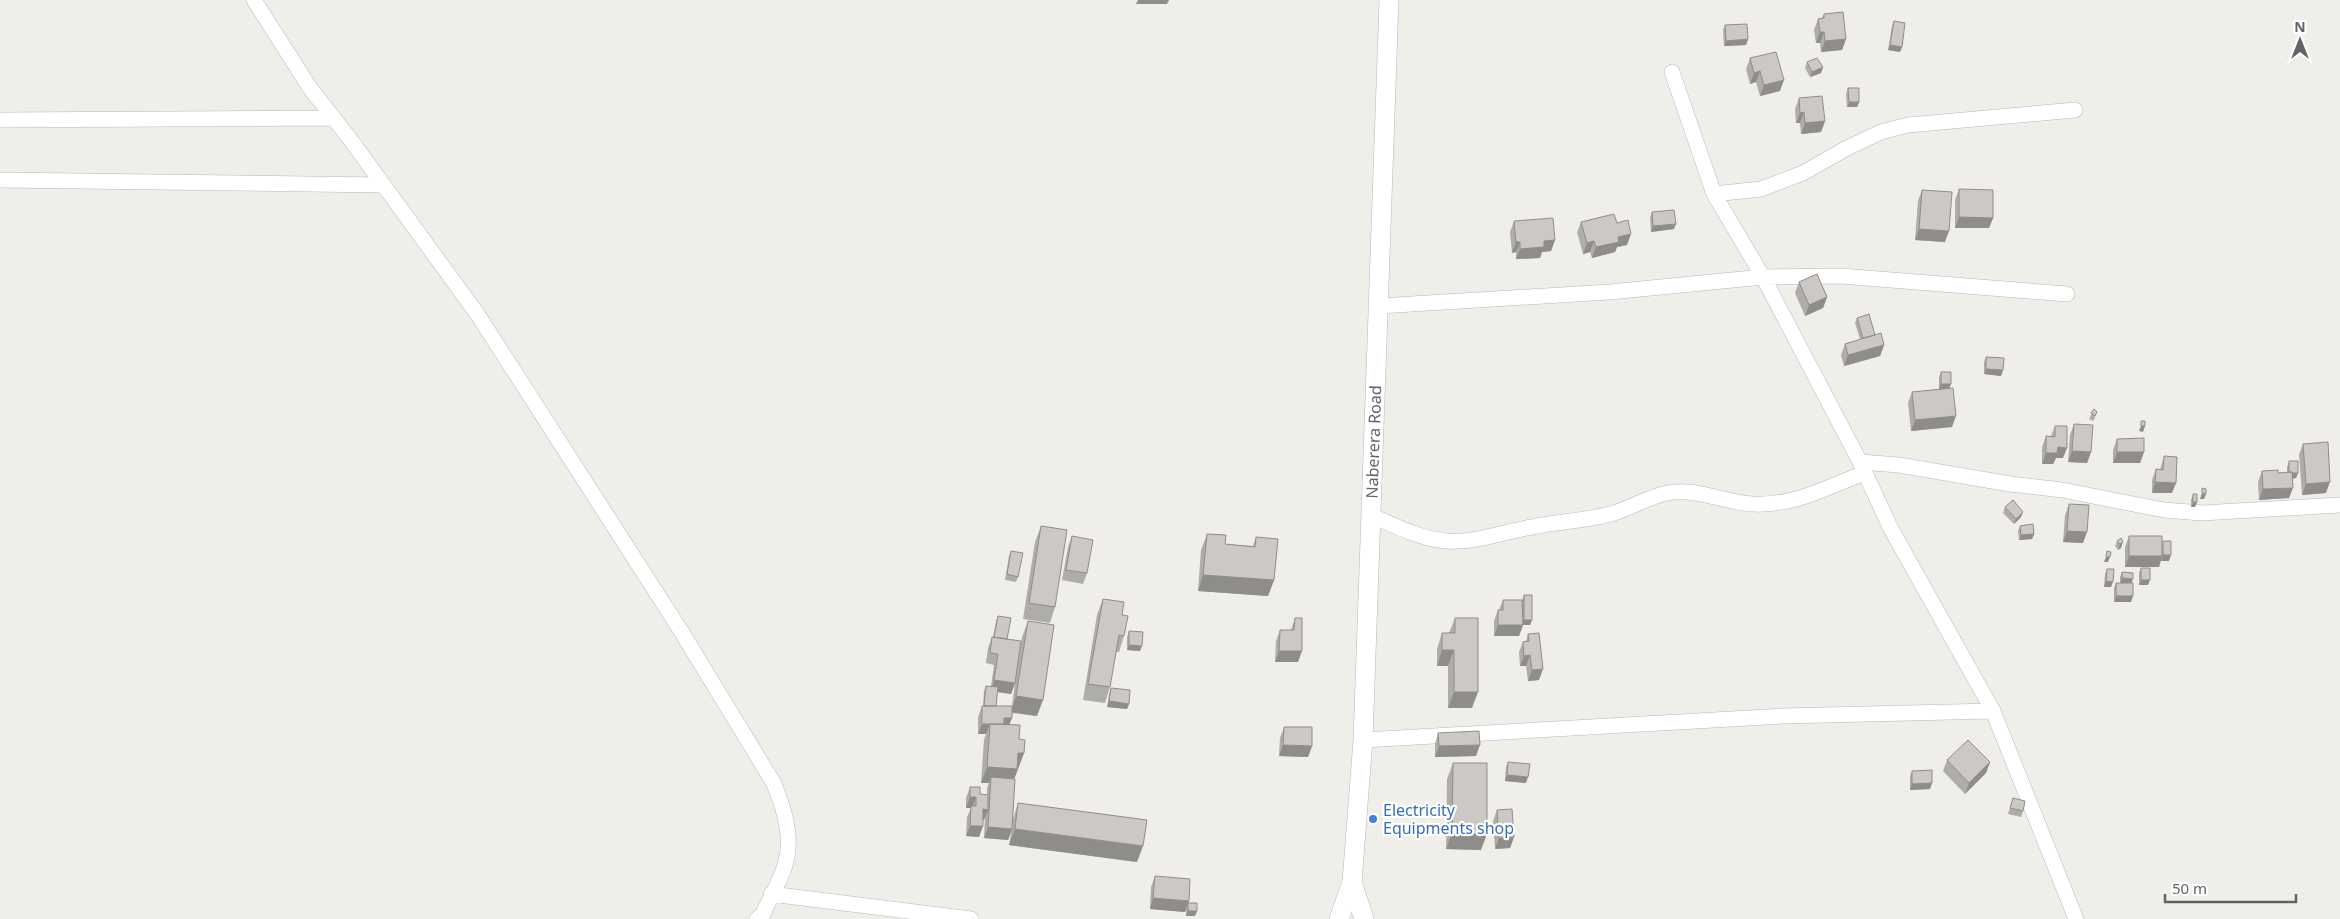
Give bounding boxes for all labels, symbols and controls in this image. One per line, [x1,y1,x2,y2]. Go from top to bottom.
north arrow [2275,15,2325,65]
text: N [2294,17,2306,36]
street label: Naberera Road [1360,385,1386,499]
place label: Electricity Equipments shop [1383,799,1514,839]
marker: Electricity Equipments shop [1367,813,1379,825]
scale bar [2165,872,2296,904]
text: 50 m [2172,878,2207,898]

